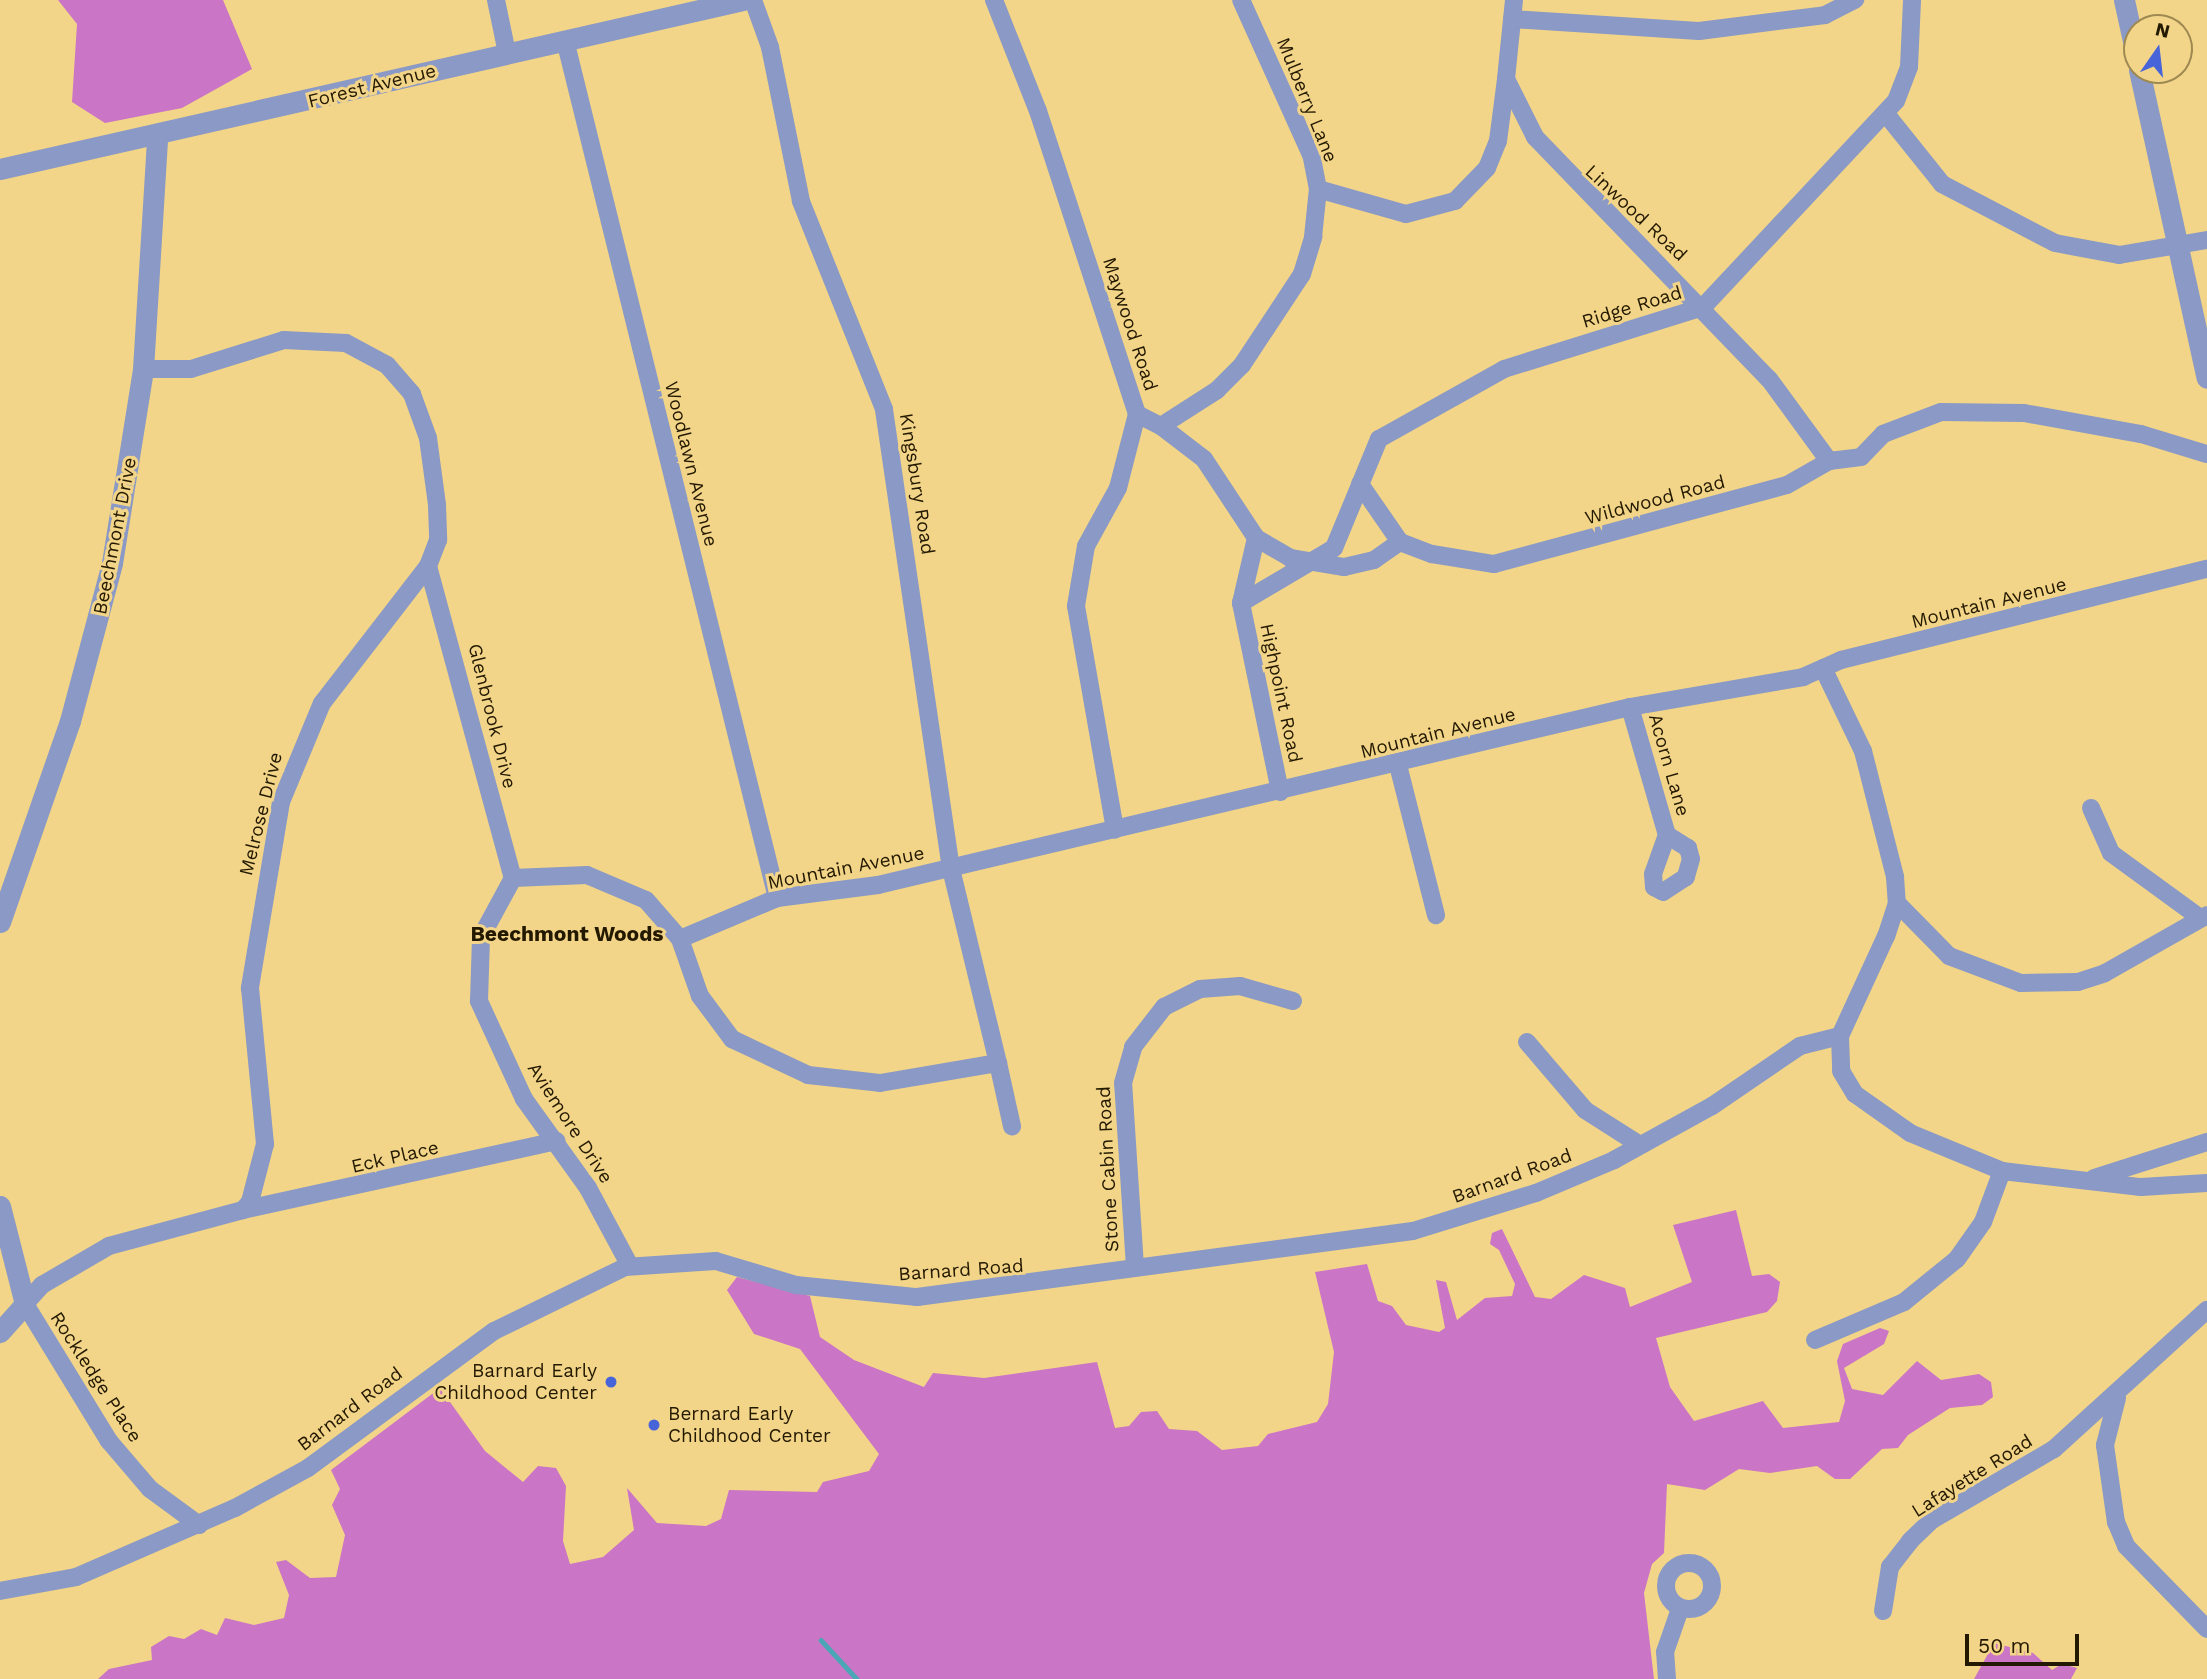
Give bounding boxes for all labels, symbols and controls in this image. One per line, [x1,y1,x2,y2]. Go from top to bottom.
north arrow [2123,14,2193,84]
text: N [2153,17,2172,43]
street label: Mulberry Lane [1271,34,1343,166]
street label: Forest Avenue [305,59,439,113]
street label: Linwood Road [1580,160,1692,266]
street label: Maywood Road [1098,254,1162,394]
street label: Ridge Road [1579,281,1685,333]
street label: Woodlawn Avenue [659,379,723,549]
street label: Kingsbury Road [895,411,939,557]
street label: Beechmont Drive [89,456,141,616]
street label: Wildwood Road [1582,470,1728,530]
street label: Mountain Avenue [1909,573,2069,633]
street label: Highpoint Road [1255,621,1307,765]
street label: Glenbrook Drive [463,641,521,791]
street label: Mountain Avenue [1358,703,1518,763]
street label: Acorn Lane [1644,711,1694,819]
street label: Melrose Drive [235,750,287,878]
street label: Mountain Avenue [765,842,927,894]
district label: Beechmont Woods [470,921,664,947]
street label: Aviemore Drive [522,1058,618,1188]
street label: Stone Cabin Road [1092,1085,1124,1253]
street label: Eck Place [349,1136,441,1178]
street label: Barnard Road [1449,1144,1575,1208]
street label: Barnard Road [898,1254,1024,1286]
street label: Rockledge Place [45,1307,147,1447]
place label: Barnard Early Childhood Center [434,1360,597,1404]
street label: Barnard Road [293,1362,407,1456]
marker: Barnard Early Childhood Center [603,1374,619,1390]
place label: Bernard Early Childhood Center [668,1403,831,1447]
marker: Bernard Early Childhood Center [646,1417,662,1433]
street label: Lafayette Road [1907,1430,2037,1522]
scale bar [1969,1620,2083,1664]
text: 50 m [1978,1633,2030,1658]

